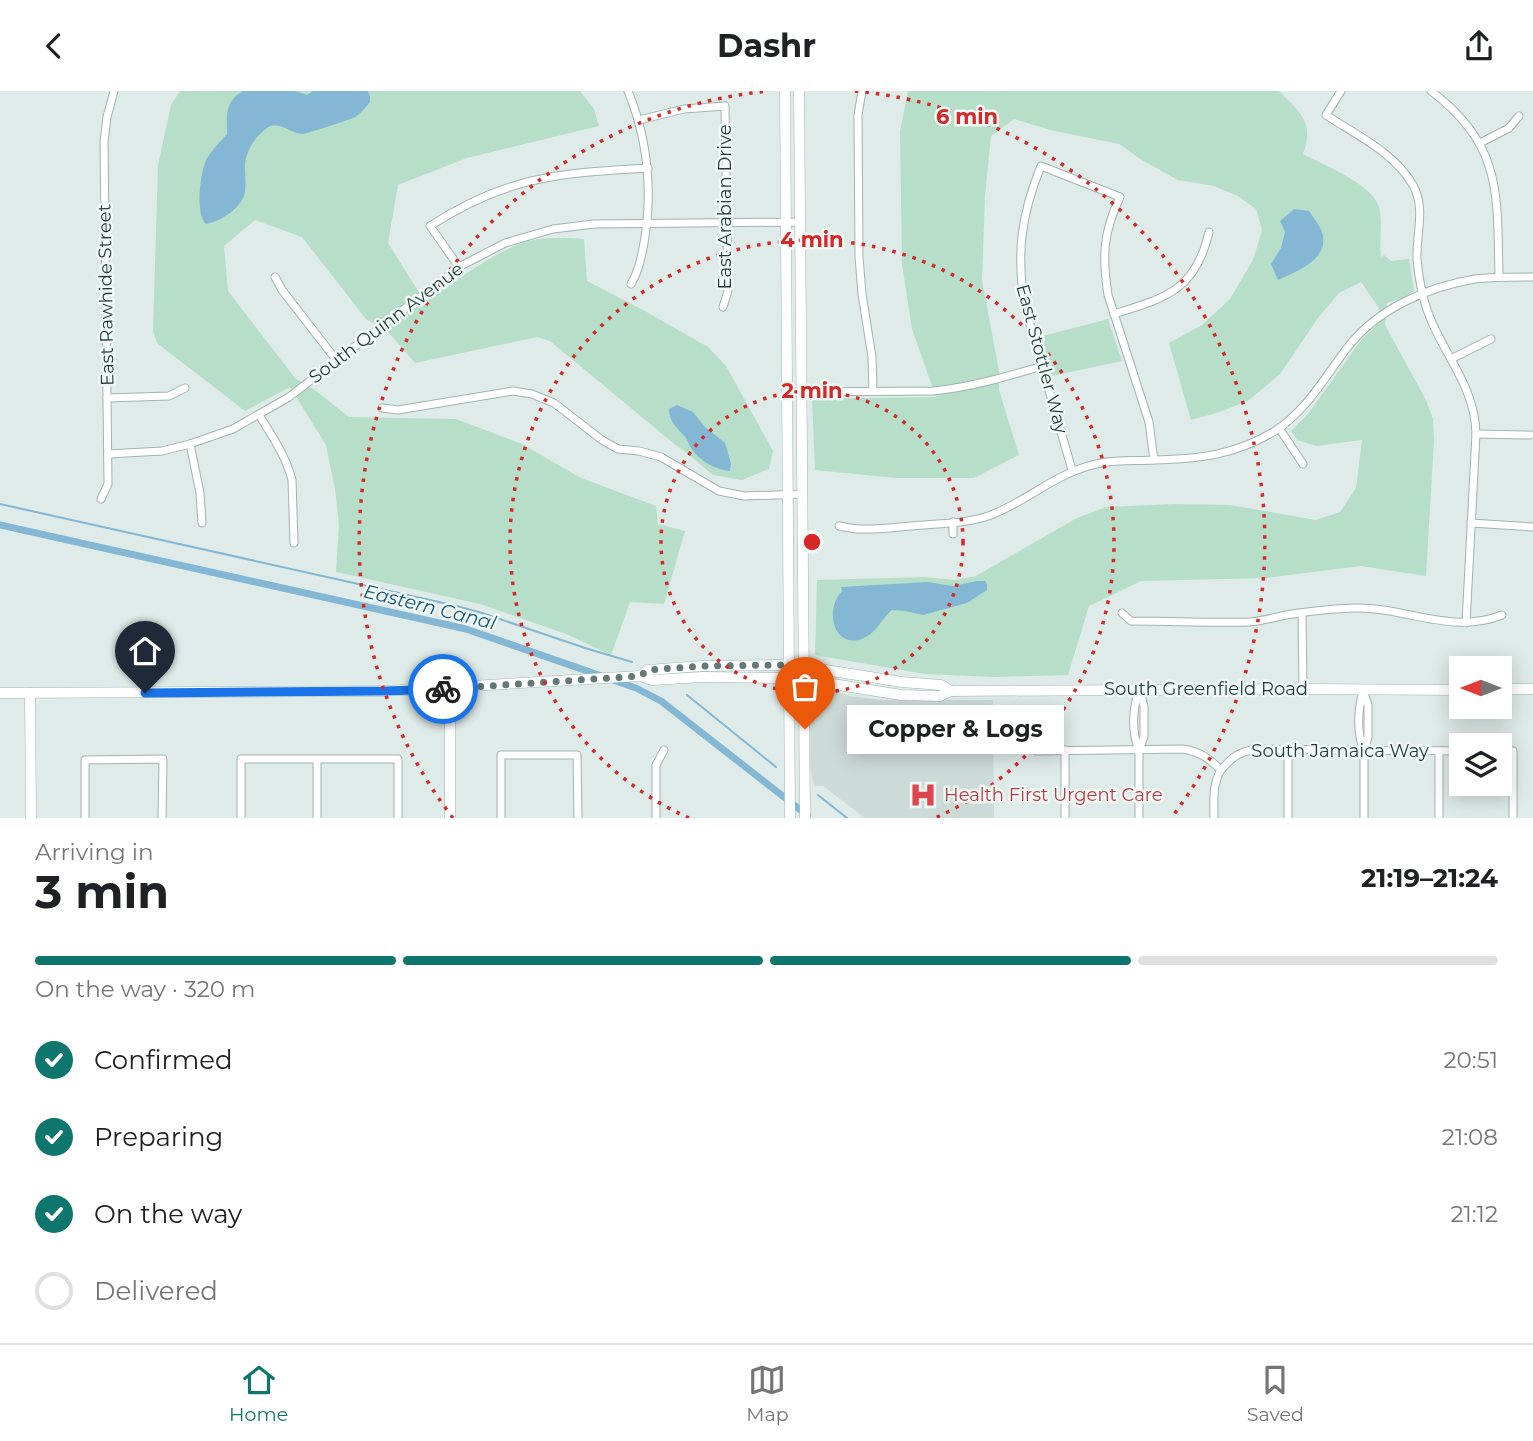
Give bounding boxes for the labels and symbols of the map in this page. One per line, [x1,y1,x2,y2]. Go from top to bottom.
text: 6 min [936,104,998,129]
street label: East Arabian Drive [714,124,736,290]
street label: East Rawhide Street [93,204,119,386]
text: 4 min [780,227,844,252]
street label: South Quinn Avenue [304,258,468,388]
street label: East Stottler Way [1011,282,1073,436]
text: 2 min [781,378,843,403]
centre of rings [800,530,824,554]
water label: Eastern Canal [361,579,500,635]
pin [115,621,175,693]
courier [408,654,478,724]
north arrow [1449,656,1512,719]
pin [775,657,835,729]
street label: South Greenfield Road [1104,678,1308,700]
callout: Copper & Logs [847,705,1064,753]
street label: South Jamaica Way [1251,740,1429,762]
hospital icon: Health First Urgent Care [908,780,938,810]
place label: Health First Urgent Care [944,784,1163,806]

